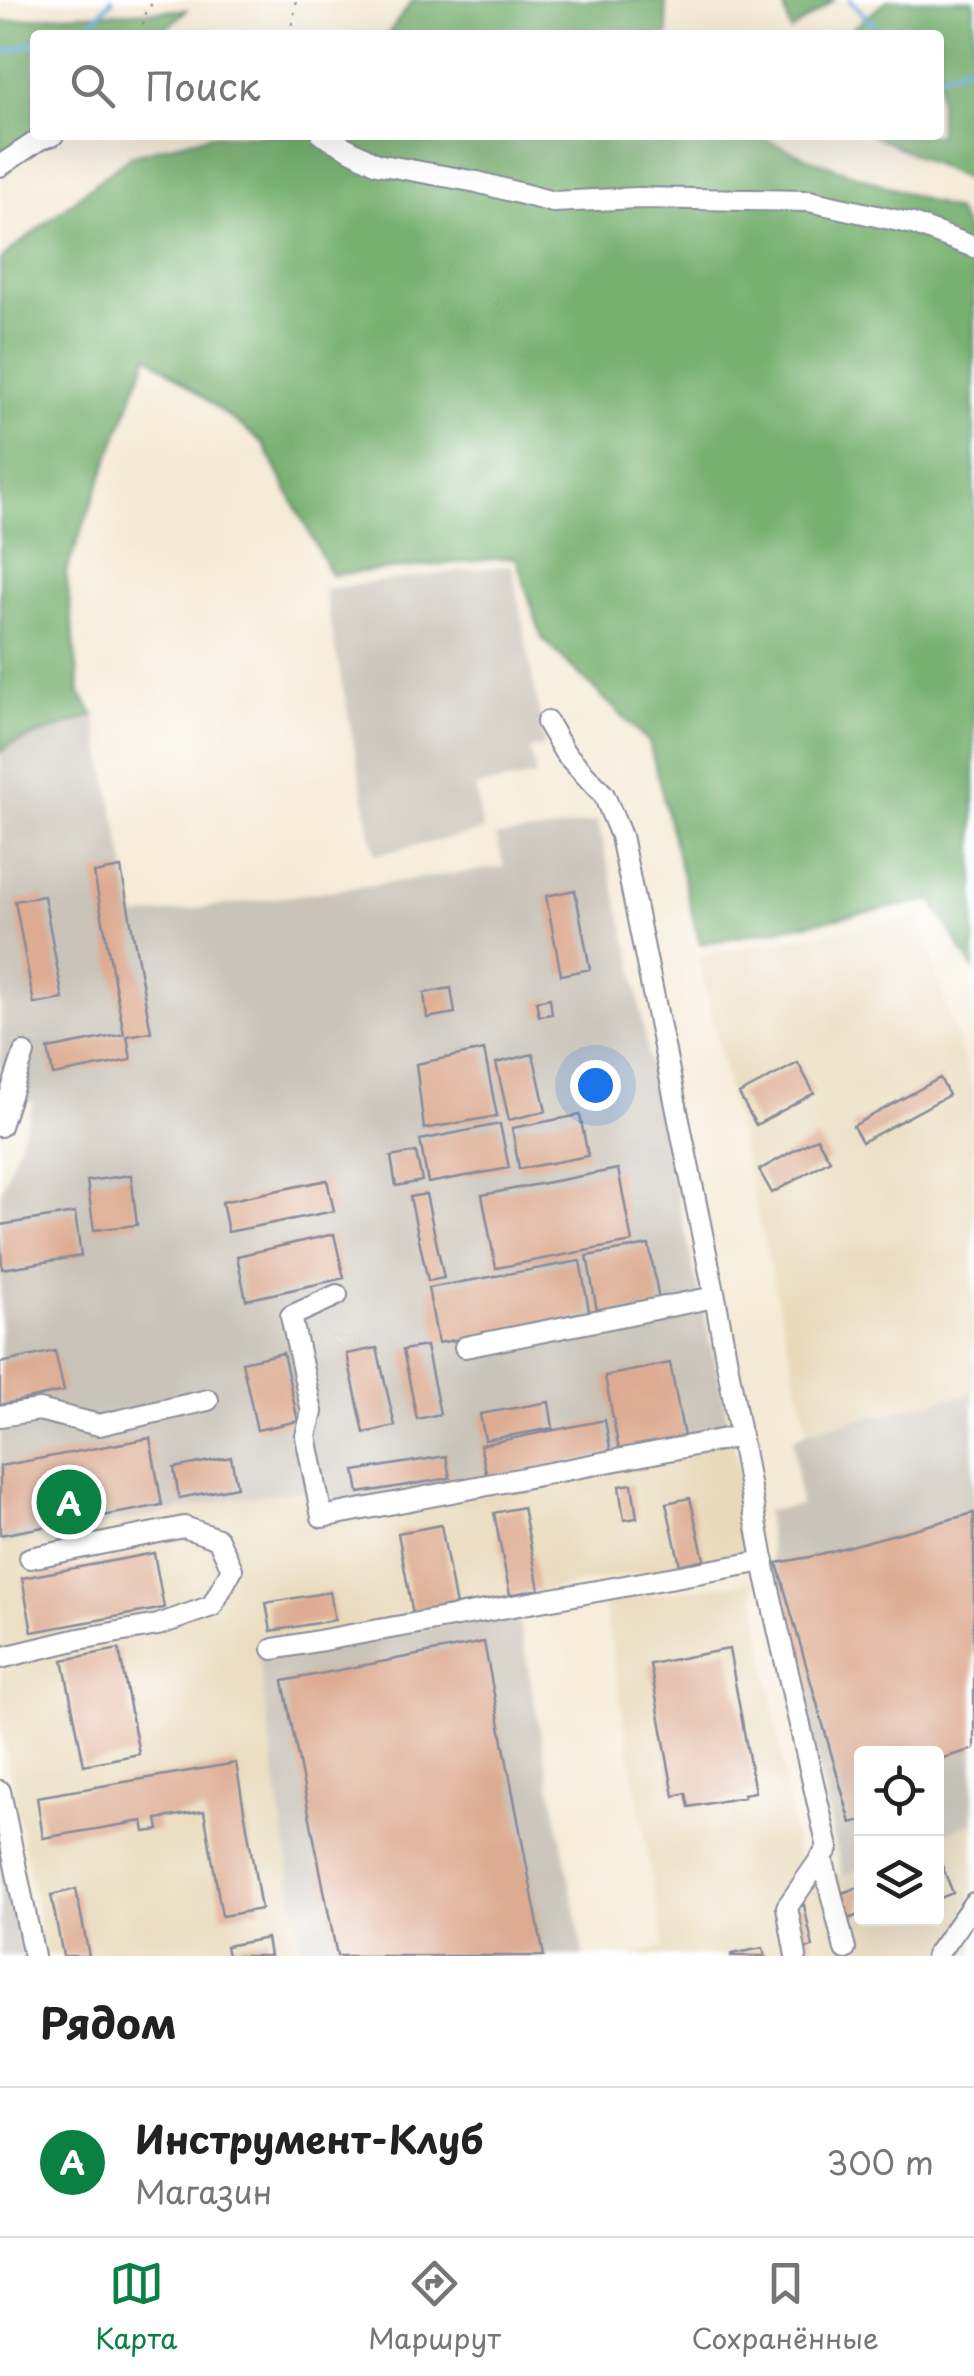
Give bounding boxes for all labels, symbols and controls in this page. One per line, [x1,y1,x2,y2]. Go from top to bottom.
search box [30,30,944,140]
text: Поиск [145,57,260,114]
icon: search [65,58,120,113]
your location [570,1060,621,1111]
pin: A [36,1464,102,1540]
map controls [854,1746,944,1926]
button: locate [854,1746,944,1836]
button: layers [854,1836,944,1926]
text: Рядом [40,1990,177,2053]
text: Инструмент-Клуб [135,2110,483,2167]
text: A [60,2138,85,2186]
text: 300 m [826,2138,934,2186]
text: Магазин [135,2167,272,2215]
tab: Карта [95,2256,178,2359]
tab: Маршрут [368,2256,501,2359]
tab: Сохранённые [691,2256,879,2359]

